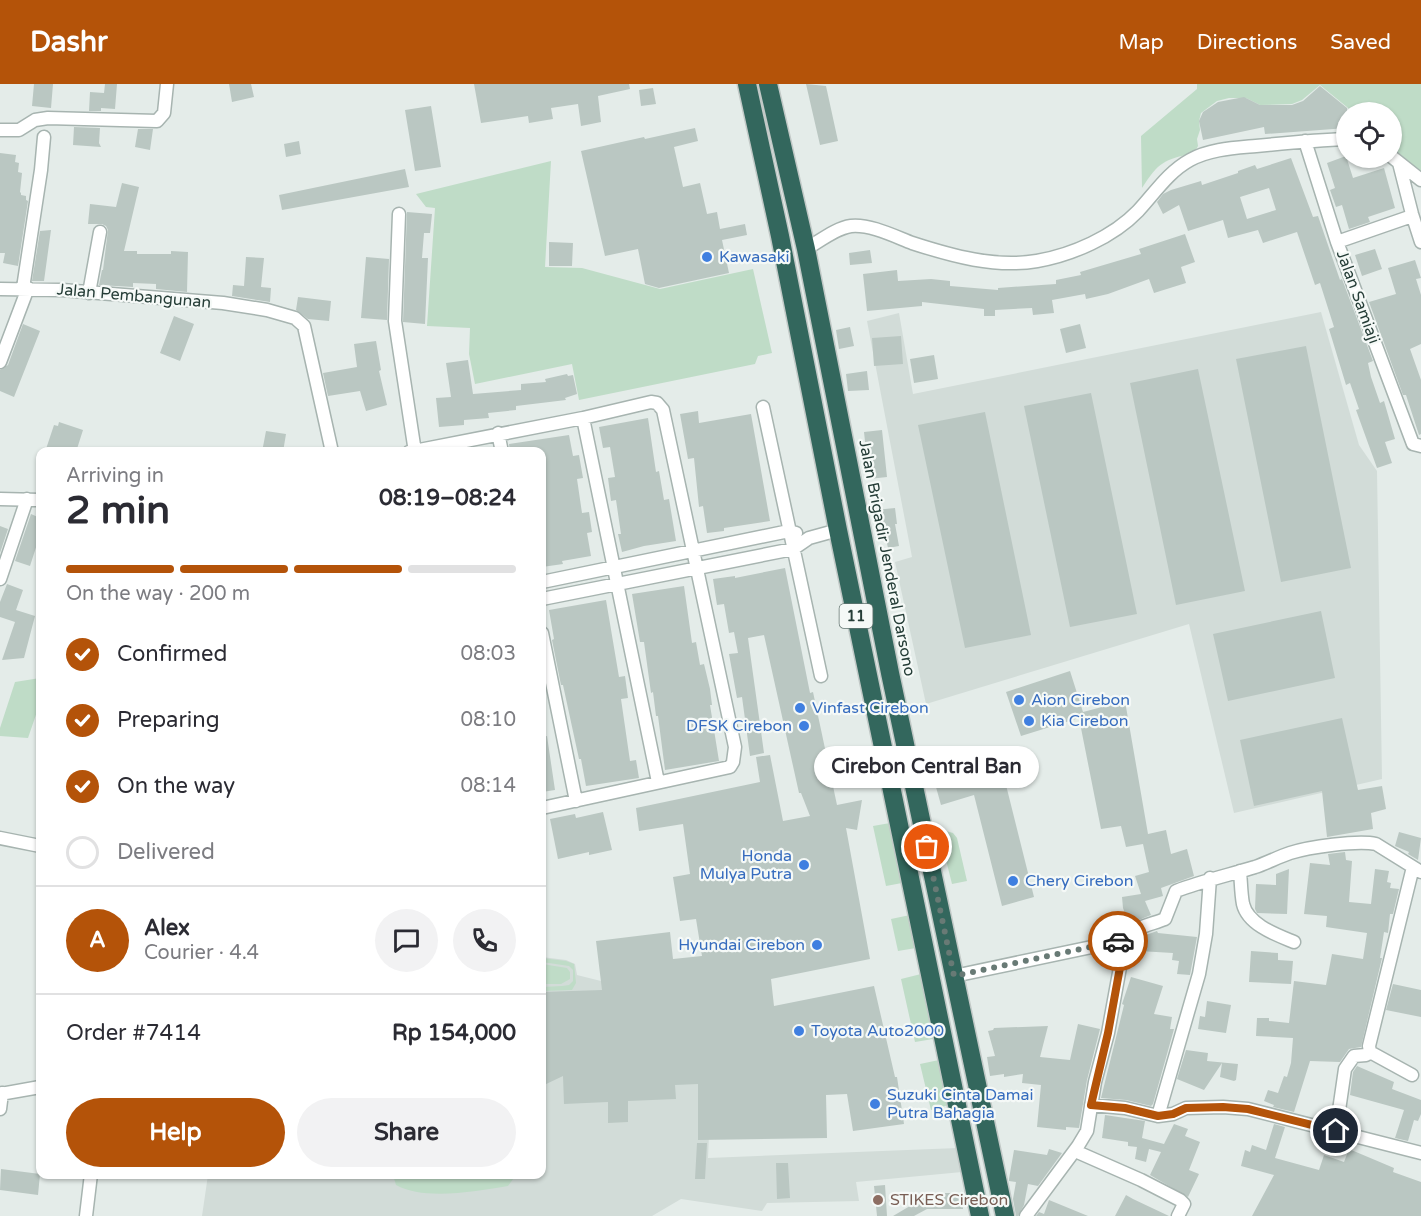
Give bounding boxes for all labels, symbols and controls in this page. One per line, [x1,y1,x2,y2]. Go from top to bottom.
text: Dashr [30,25,108,59]
text: Map [1118,30,1164,55]
text: Directions [1197,30,1297,55]
text: Saved [1330,30,1391,55]
map controls [1336,102,1402,168]
button: locate [1336,102,1402,168]
place label: Kawasaki [719,247,790,267]
street label: Jalan Samiaji [1332,248,1384,346]
marker: Kawasaki [700,250,714,264]
street label: Jalan Pembangunan [56,279,212,313]
street label: Jalan Brigadir Jenderal Darsono [854,438,920,678]
text: Arriving in [66,464,164,488]
text: 08:19–08:24 [379,485,516,511]
text: 2 min [66,487,170,534]
text: On the way · 200 m [66,582,250,606]
road number: 11 [840,604,872,628]
icon: check [66,638,99,671]
text: Confirmed [117,641,227,667]
text: 08:03 [461,642,516,666]
place label: Aion Cirebon [1031,690,1130,710]
marker: Aion Cirebon [1012,693,1026,707]
place label: Vinfast Cirebon [812,698,929,718]
marker: Vinfast Cirebon [793,701,807,715]
icon: check [66,704,99,737]
text: Preparing [117,707,220,733]
text: 08:10 [461,708,516,732]
place label: Kia Cirebon [1041,711,1128,731]
marker: Kia Cirebon [1022,714,1036,728]
place label: DFSK Cirebon [686,716,792,736]
marker: DFSK Cirebon [797,719,811,733]
callout: Cirebon Central Ban [814,745,1040,787]
text: Cirebon Central Ban [831,755,1022,779]
icon: check [66,770,99,803]
text: On the way [117,773,235,799]
text: 08:14 [461,774,516,798]
pin [901,821,952,872]
icon: bag [910,830,943,863]
text: Delivered [117,839,215,865]
place label: Honda Mulya Putra [700,846,792,884]
marker: Honda Mulya Putra [797,858,811,872]
place label: Chery Cirebon [1025,871,1133,891]
marker: Chery Cirebon [1006,874,1020,888]
button: chat [375,909,438,972]
button: phone [453,909,516,972]
courier [1088,911,1148,971]
text: Alex [144,915,190,941]
icon: car [1102,925,1135,958]
text: A [89,927,106,953]
place label: Hyundai Cirebon [678,935,805,955]
marker: Hyundai Cirebon [810,938,824,952]
text: Courier · 4.4 [144,941,259,965]
text: Order #7414 [66,1020,201,1046]
text: Rp 154,000 [392,1020,516,1046]
place label: Toyota Auto2000 [811,1021,944,1041]
marker: Toyota Auto2000 [792,1024,806,1038]
place label: Suzuki Cinta Damai Putra Bahagia [887,1085,1033,1123]
marker: Suzuki Cinta Damai Putra Bahagia [868,1097,882,1111]
button: Help [66,1098,285,1167]
button: Share [297,1098,516,1167]
pin [1310,1105,1361,1156]
icon: home [1319,1114,1352,1147]
place label: STIKES Cirebon [890,1190,1008,1210]
marker: STIKES Cirebon [871,1193,885,1207]

